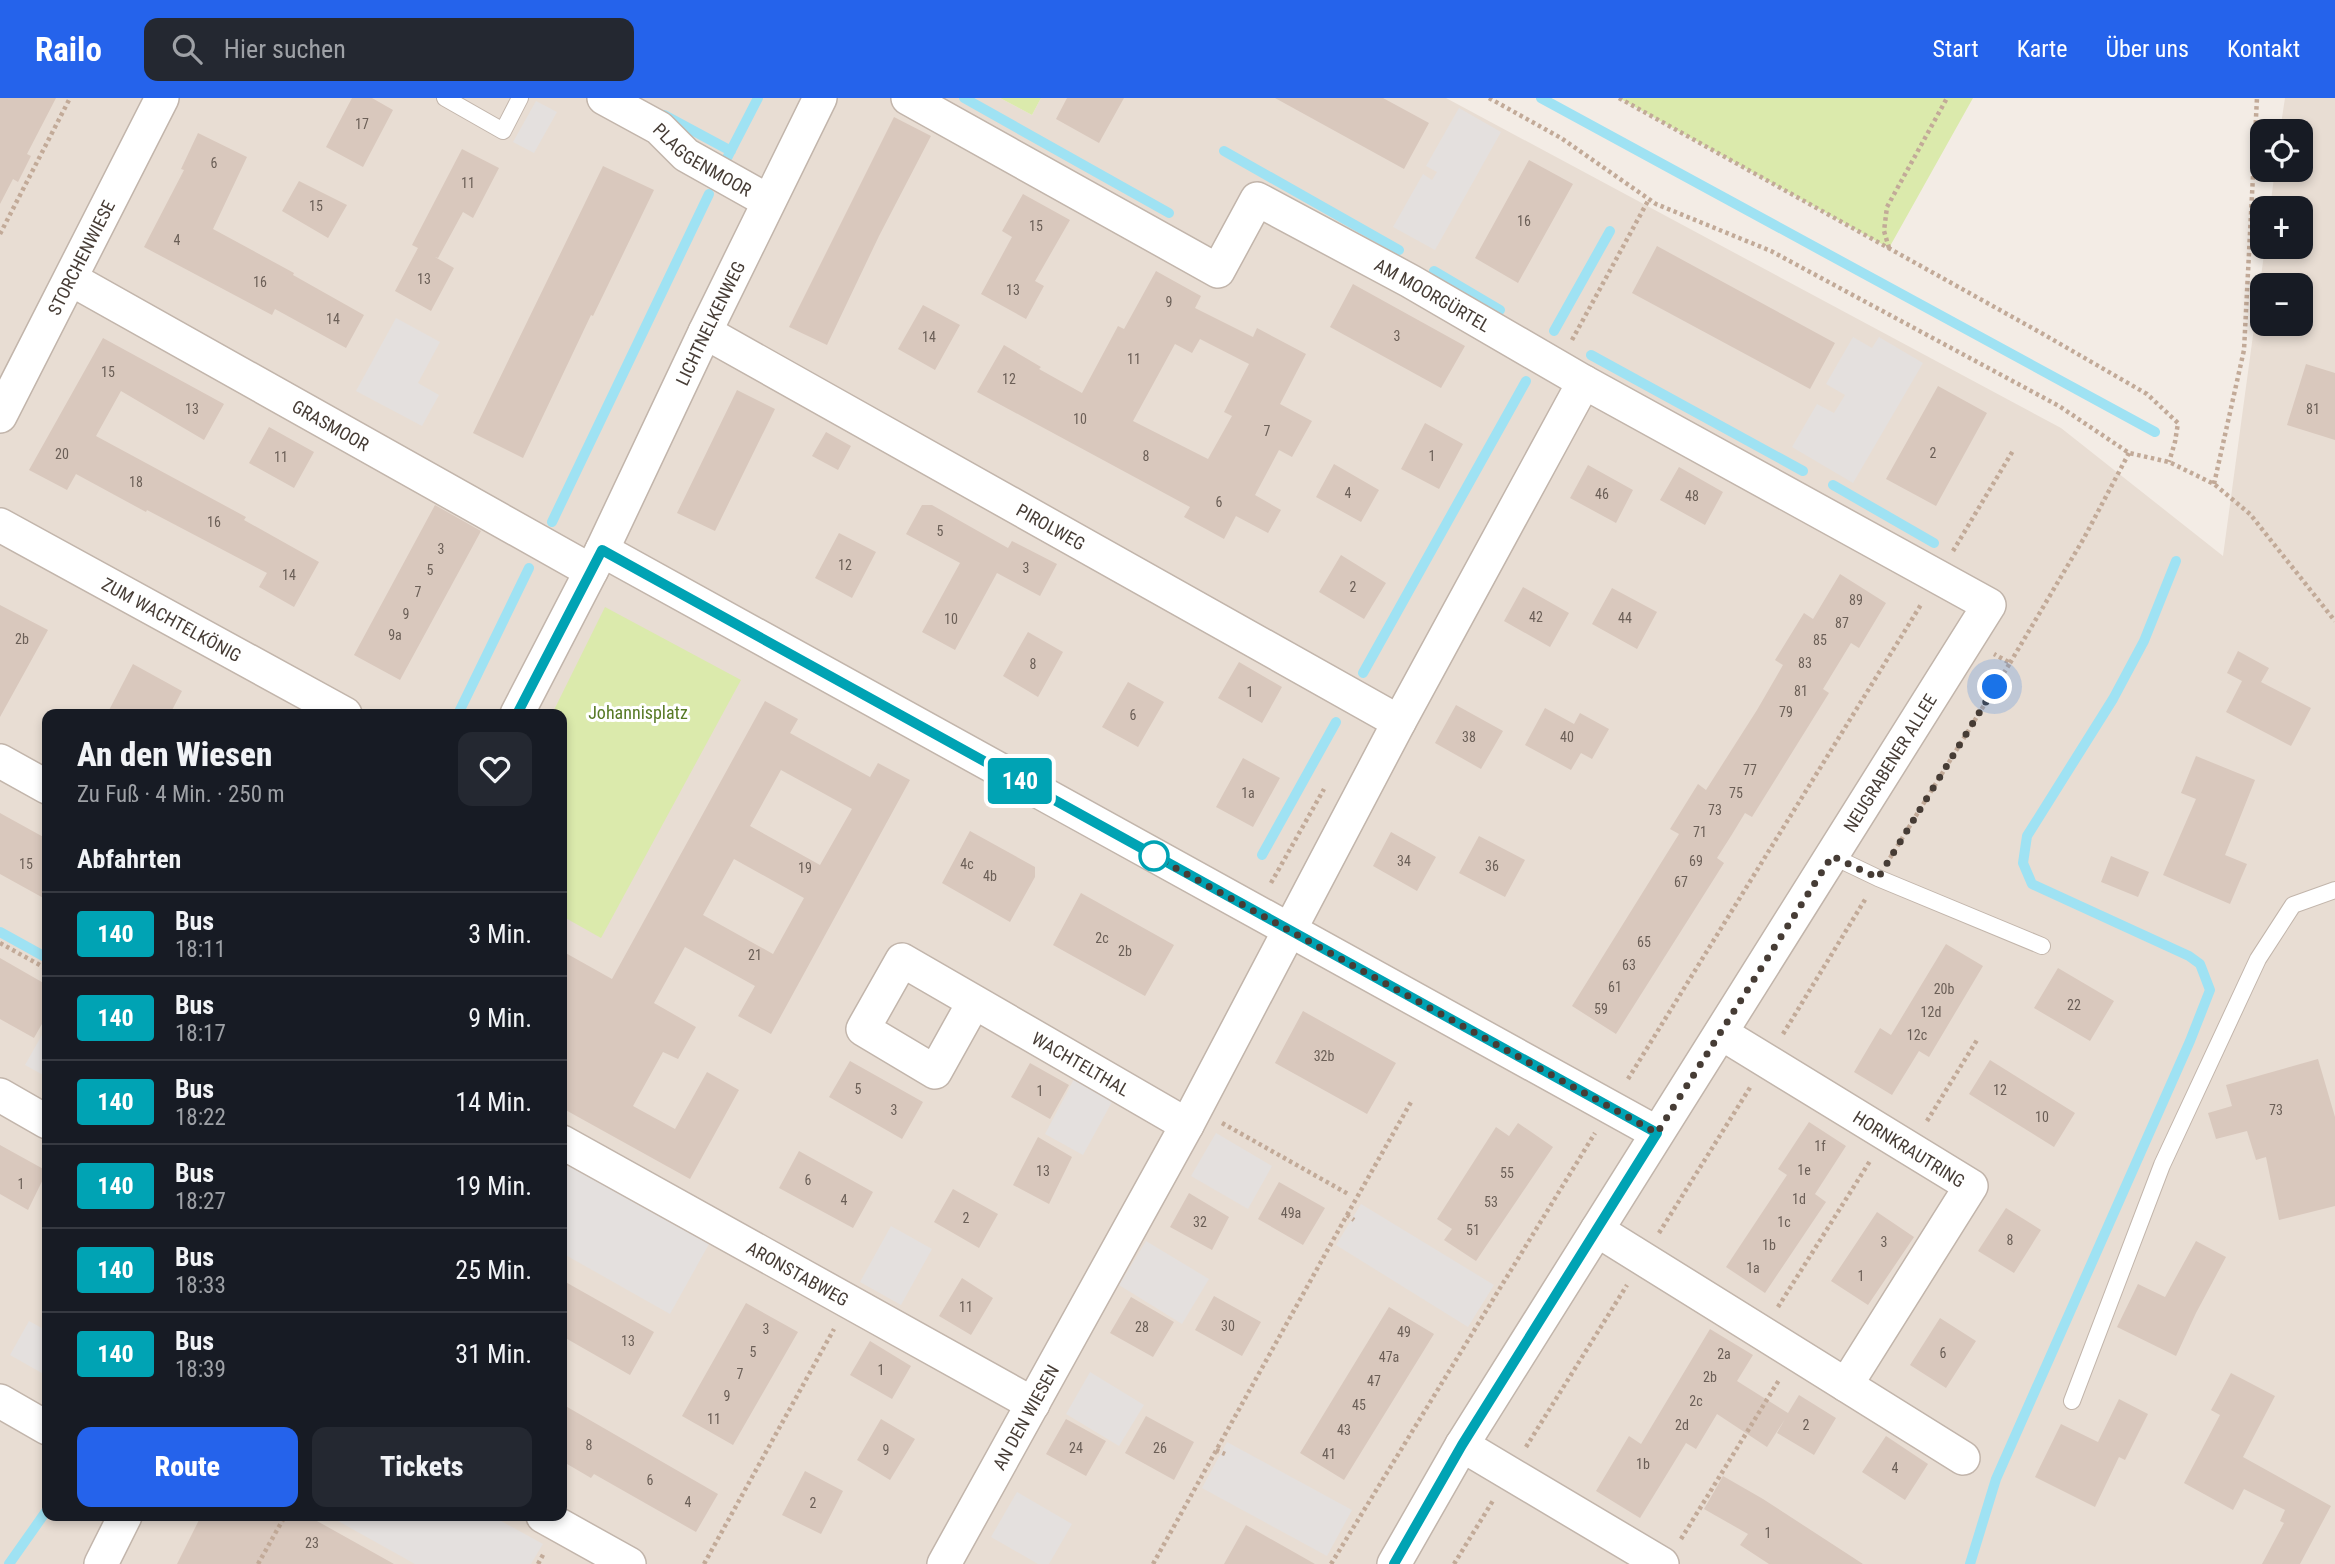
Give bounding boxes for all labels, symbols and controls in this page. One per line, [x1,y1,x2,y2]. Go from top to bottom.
search box [144,18,634,81]
text: Railo [35,30,102,69]
icon: search [168,30,206,68]
text: Hier suchen [224,34,346,64]
text: Start [1933,35,1979,63]
text: Karte [2017,35,2067,63]
text: Über uns [2105,35,2189,63]
text: Kontakt [2227,35,2300,63]
house number: 17 [355,116,369,132]
street label: PLAGGENMOOR [649,118,756,200]
map controls [2250,119,2313,336]
button: locate [2250,119,2313,182]
house number: 6 [211,155,218,171]
house number: 11 [461,175,475,191]
button: + [2250,196,2313,259]
street label: STORCHENWIESE [43,197,119,318]
house number: 15 [309,198,323,214]
house number: 16 [1517,213,1531,229]
house number: 15 [1029,218,1043,234]
house number: 4 [174,232,181,248]
street label: AM MOORGÜRTEL [1371,254,1495,336]
street label: LICHTNELKENWEG [671,257,749,389]
house number: 13 [417,271,431,287]
button: − [2250,273,2313,336]
house number: 16 [253,274,267,290]
house number: 13 [1006,282,1020,298]
house number: 9 [1166,294,1172,310]
house number: 14 [326,311,340,327]
house number: 3 [1394,328,1400,344]
house number: 14 [922,329,936,345]
house number: 11 [1127,351,1141,367]
house number: 15 [101,364,115,380]
house number: 12 [1002,371,1016,387]
street label: GRASMOOR [289,395,373,455]
house number: 13 [185,401,199,417]
house number: 81 [2306,401,2320,417]
house number: 10 [1073,411,1087,427]
house number: 7 [1264,423,1271,439]
house number: 2 [1930,445,1937,461]
house number: 20 [55,446,69,462]
house number: 8 [1143,448,1150,464]
house number: 1 [1429,448,1435,464]
house number: 11 [274,449,288,465]
house number: 18 [129,474,143,490]
house number: 4 [1345,485,1352,501]
house number: 46 [1595,486,1609,502]
house number: 48 [1685,488,1699,504]
house number: 6 [1216,494,1223,510]
street label: PIROLWEG [1013,499,1089,554]
house number: 16 [207,514,221,530]
house number: 5 [937,523,944,539]
house number: 3 [438,541,444,557]
house number: 12 [838,557,852,573]
house number: 3 [1023,560,1029,576]
house number: 5 [427,562,434,578]
house number: 14 [282,567,296,583]
street label: ZUM WACHTELKÖNIG [99,573,245,666]
house number: 2 [1350,579,1357,595]
house number: 7 [415,584,422,600]
house number: 89 [1849,592,1863,608]
house number: 9 [403,606,409,622]
house number: 42 [1529,609,1543,625]
house number: 44 [1618,610,1632,626]
house number: 10 [944,611,958,627]
house number: 87 [1835,615,1849,631]
house number: 9a [388,627,402,643]
house number: 2b [15,631,29,647]
house number: 85 [1813,632,1827,648]
house number: 83 [1798,655,1812,671]
house number: 8 [1030,656,1037,672]
your location [1977,669,2012,704]
house number: 81 [1794,683,1808,699]
house number: 1 [1247,684,1253,700]
street label: NEUGRABENER ALLEE [1839,690,1941,836]
park label: Johannisplatz [588,702,688,723]
house number: 79 [1779,704,1793,720]
house number: 6 [1130,707,1137,723]
house number: 38 [1462,729,1476,745]
house number: 40 [1560,729,1574,745]
button: heart [458,732,532,806]
text: An den Wiesen [77,735,272,774]
line badge: 140 [980,758,1060,804]
house number: 77 [1743,762,1757,778]
text: 140 [1002,767,1038,795]
text: Zu Fuß · 4 Min. · 250 m [77,781,285,808]
house number: 1a [1241,785,1255,801]
house number: 75 [1729,785,1743,801]
house number: 73 [1708,802,1722,818]
house number: 71 [1693,824,1707,840]
unlabelled marker [1139,841,1169,871]
text: Abfahrten [77,844,181,874]
house number: 34 [1397,853,1411,869]
house number: 69 [1689,853,1703,869]
house number: 15 [19,856,33,872]
house number: 4c [960,856,974,872]
house number: 36 [1485,858,1499,874]
house number: 19 [798,860,812,876]
house number: 4b [983,868,997,884]
house number: 67 [1674,874,1688,890]
text: Bus [175,906,214,936]
text: 3 Min. [468,919,532,949]
text: 140 [97,920,134,948]
house number: 2c [1095,930,1109,946]
house number: 65 [1637,934,1651,950]
text: 18:11 [175,936,226,963]
house number: 2b [1118,943,1132,959]
house number: 21 [748,947,762,963]
house number: 63 [1622,957,1636,973]
house number: 61 [1608,979,1622,995]
house number: 20b [1934,981,1954,997]
text: Bus [175,990,214,1020]
house number: 22 [2067,997,2081,1013]
house number: 59 [1594,1001,1608,1017]
text: 9 Min. [468,1003,532,1033]
text: 140 [97,1004,134,1032]
house number: 12d [1921,1004,1941,1020]
text: 18:17 [175,1020,226,1047]
street label: WACHTELTHAL [1029,1027,1134,1100]
house number: 12c [1907,1027,1927,1043]
house number: 32b [1314,1048,1334,1064]
text: Bus [175,1074,214,1104]
house number: 5 [855,1081,862,1097]
house number: 12 [1993,1082,2007,1098]
house number: 1 [1037,1083,1043,1099]
text: 14 Min. [455,1087,532,1117]
text: 140 [97,1088,134,1116]
house number: 3 [891,1102,897,1118]
house number: 73 [2269,1102,2283,1118]
text: 18:22 [175,1104,226,1131]
street label: HORNKRAUTRING [1849,1106,1969,1192]
house number: 10 [2035,1109,2049,1125]
house number: 1f [1814,1138,1826,1154]
text: Bus [175,1158,214,1188]
house number: 1e [1797,1162,1811,1178]
house number: 13 [1036,1163,1050,1179]
house number: 55 [1500,1165,1514,1181]
text: 19 Min. [455,1171,532,1201]
text: 140 [97,1172,134,1200]
house number: 6 [805,1172,812,1188]
house number: 1 [18,1176,24,1192]
text: 18:27 [175,1188,226,1215]
house number: 1d [1792,1191,1806,1207]
house number: 4 [841,1192,848,1208]
house number: 53 [1484,1194,1498,1210]
house number: 49a [1281,1205,1301,1221]
house number: 2 [963,1210,970,1226]
house number: 32 [1193,1214,1207,1230]
house number: 1c [1777,1214,1791,1230]
house number: 51 [1466,1222,1480,1238]
house number: 8 [2007,1232,2014,1248]
house number: 3 [1881,1234,1887,1250]
street label: ARONSTABWEG [743,1236,853,1310]
house number: 1b [1762,1237,1776,1253]
text: Bus [175,1242,214,1272]
text: 25 Min. [455,1255,532,1285]
text: 140 [97,1256,134,1284]
house number: 1a [1746,1260,1760,1276]
house number: 1 [1858,1268,1864,1284]
text: 18:33 [175,1272,226,1299]
house number: 11 [959,1299,973,1315]
house number: 30 [1221,1318,1235,1334]
house number: 28 [1135,1319,1149,1335]
house number: 3 [763,1321,769,1337]
house number: 49 [1397,1324,1411,1340]
text: Bus [175,1326,214,1356]
house number: 13 [621,1333,635,1349]
text: 31 Min. [455,1339,532,1369]
text: 140 [97,1340,134,1368]
house number: 5 [750,1344,757,1360]
house number: 6 [1940,1345,1947,1361]
house number: 2a [1717,1346,1731,1362]
house number: 47a [1379,1349,1399,1365]
text: 18:39 [175,1356,226,1383]
street label: AN DEN WIESEN [988,1361,1063,1473]
house number: 1 [878,1362,884,1378]
house number: 7 [737,1366,744,1382]
house number: 2b [1703,1369,1717,1385]
house number: 47 [1367,1373,1381,1389]
house number: 9 [724,1388,730,1404]
house number: 2c [1689,1393,1703,1409]
house number: 45 [1352,1397,1366,1413]
house number: 11 [707,1411,721,1427]
house number: 2d [1675,1417,1689,1433]
house number: 2 [1803,1417,1810,1433]
house number: 43 [1337,1422,1351,1438]
button: Route [77,1427,298,1507]
button: Tickets [312,1427,532,1507]
house number: 8 [586,1437,593,1453]
house number: 24 [1069,1440,1083,1456]
house number: 26 [1153,1440,1167,1456]
house number: 9 [883,1442,889,1458]
house number: 41 [1322,1446,1336,1462]
house number: 1b [1636,1456,1650,1472]
house number: 4 [1892,1460,1899,1476]
house number: 6 [647,1472,654,1488]
house number: 4 [685,1494,692,1510]
house number: 2 [810,1495,817,1511]
house number: 1 [1765,1525,1771,1541]
house number: 23 [305,1535,319,1551]

